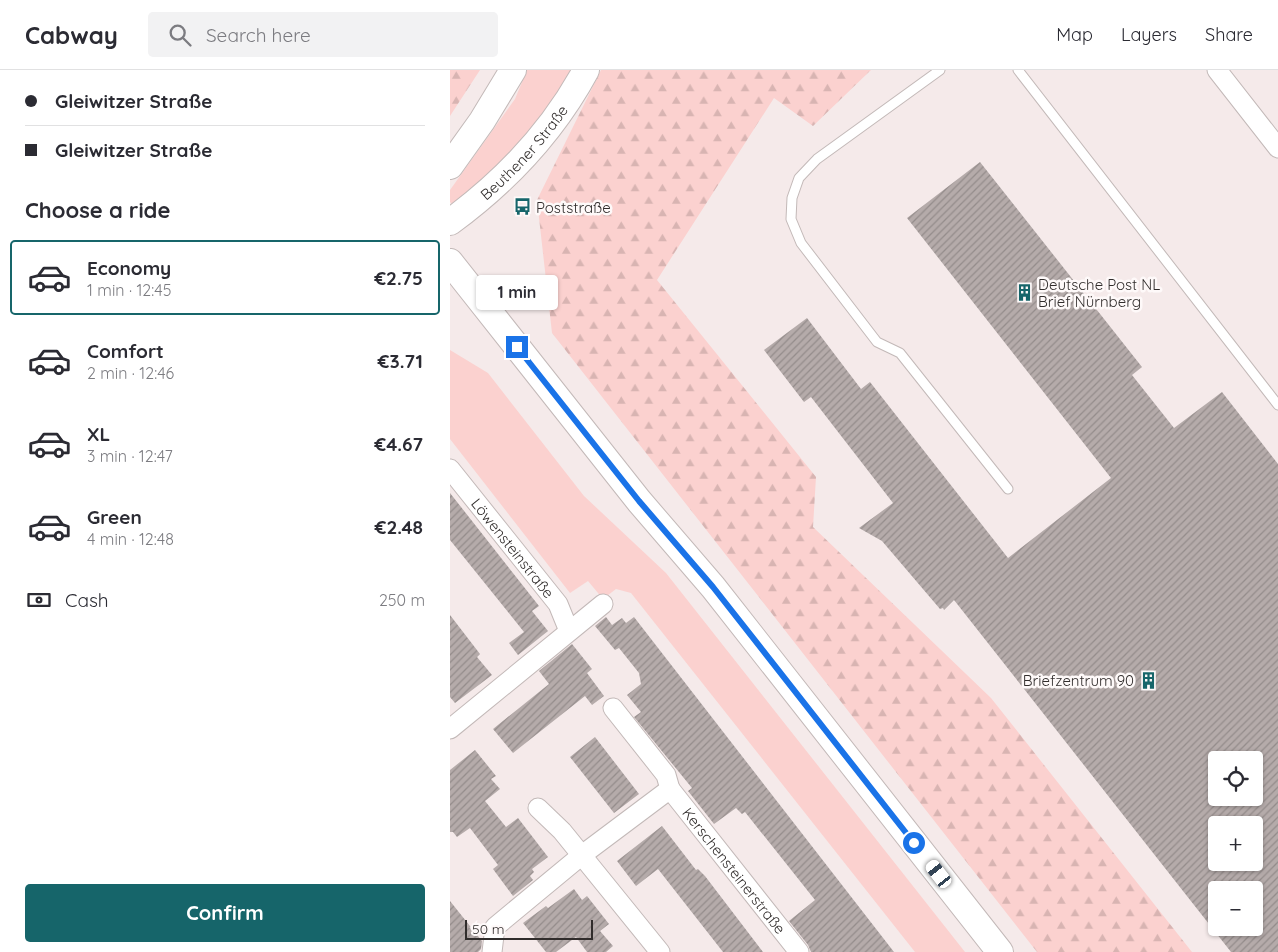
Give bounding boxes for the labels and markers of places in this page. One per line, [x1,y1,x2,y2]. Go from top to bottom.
bus stop icon: Poststraße [512,197,532,217]
place label: Poststraße [536,198,611,217]
place label: Deutsche Post NL Brief Nürnberg [1038,275,1160,311]
building icon: Deutsche Post NL Brief Nürnberg [1014,283,1034,303]
building icon: Briefzentrum 90 [1138,670,1158,690]
place label: Briefzentrum 90 [1023,671,1134,690]

